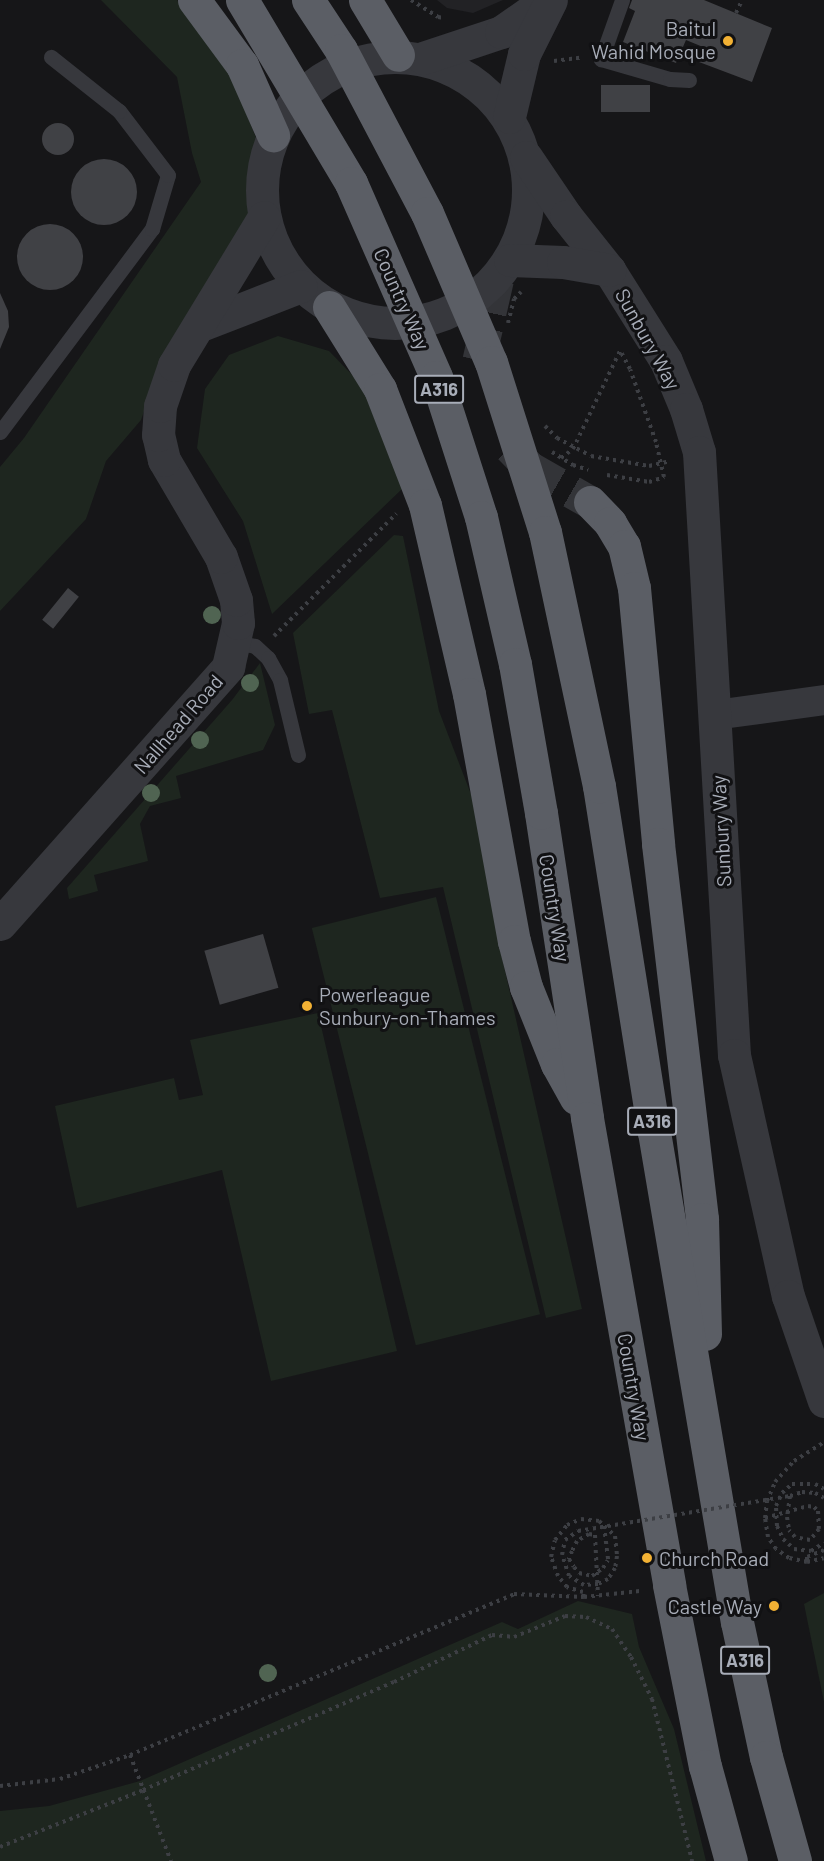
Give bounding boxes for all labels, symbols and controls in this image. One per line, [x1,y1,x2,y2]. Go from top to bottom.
place label: Baitul Wahid Mosque [591,17,716,64]
marker: Baitul Wahid Mosque [721,34,735,48]
street label: Country Way [369,244,435,354]
street label: Sunbury Way [610,284,686,394]
road number: A316 [414,374,464,404]
street label: Nallhead Road [128,670,228,778]
street label: Sunbury Way [706,775,736,887]
street label: Country Way [535,852,575,964]
place label: Powerleague Sunbury-on-Thames [319,982,496,1029]
marker: Powerleague Sunbury-on-Thames [300,999,314,1013]
road number: A316 [626,1106,678,1136]
street label: Country Way [613,1331,655,1443]
place label: Church Road [659,1546,769,1570]
marker: Church Road [640,1551,654,1565]
place label: Castle Way [668,1594,762,1618]
marker: Castle Way [767,1599,781,1613]
road number: A316 [720,1645,771,1675]

